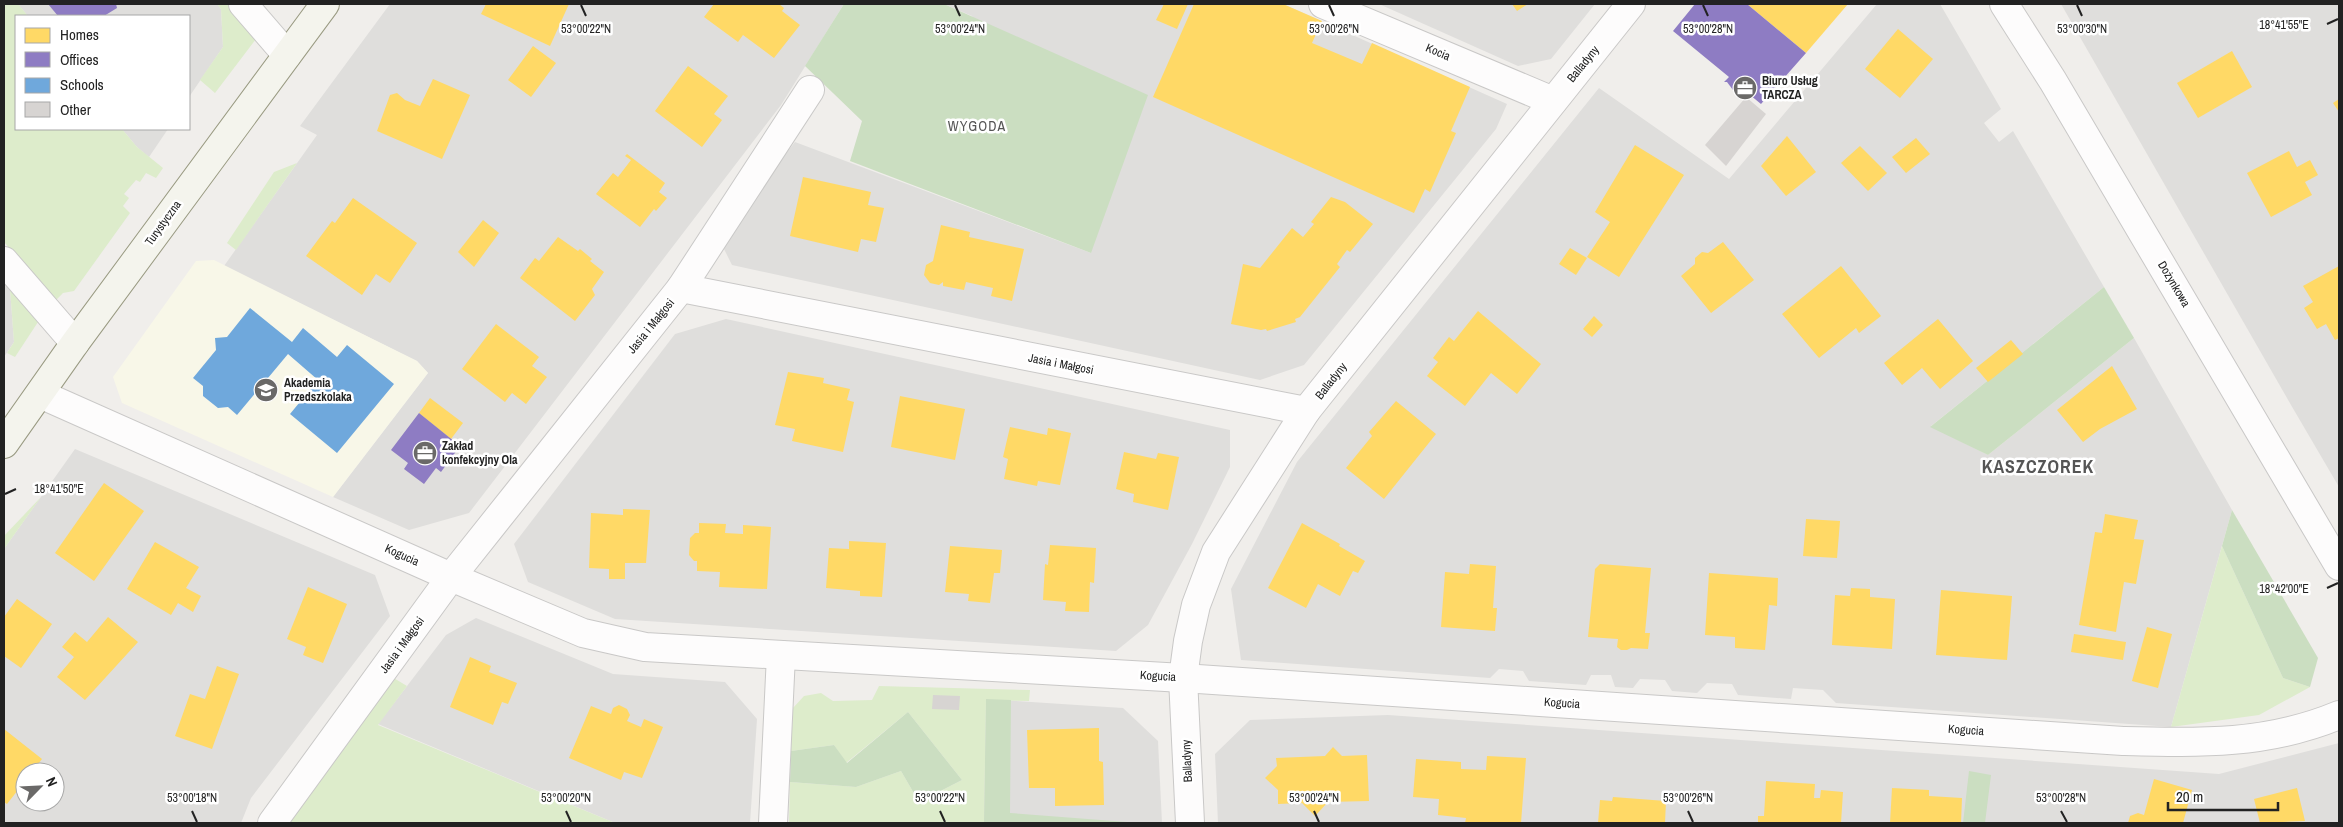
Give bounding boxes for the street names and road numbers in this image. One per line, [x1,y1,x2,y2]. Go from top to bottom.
street label: Kocia [1423,40,1453,64]
street label: Balladyny [1563,42,1603,86]
street label: Turystyczna [141,197,185,249]
street label: Dożynkowa [2154,258,2194,310]
street label: Jasia i Małgosi [624,295,678,357]
street label: Jasia i Małgosi [1027,350,1095,378]
street label: Balladyny [1312,359,1350,403]
street label: Kogucia [382,540,422,570]
street label: Jasia i Małgosi [376,614,428,676]
street label: Kogucia [1140,667,1177,685]
street label: Kogucia [1543,694,1581,712]
street label: Kogucia [1947,721,1985,739]
street label: Balladyny [1178,739,1196,783]

